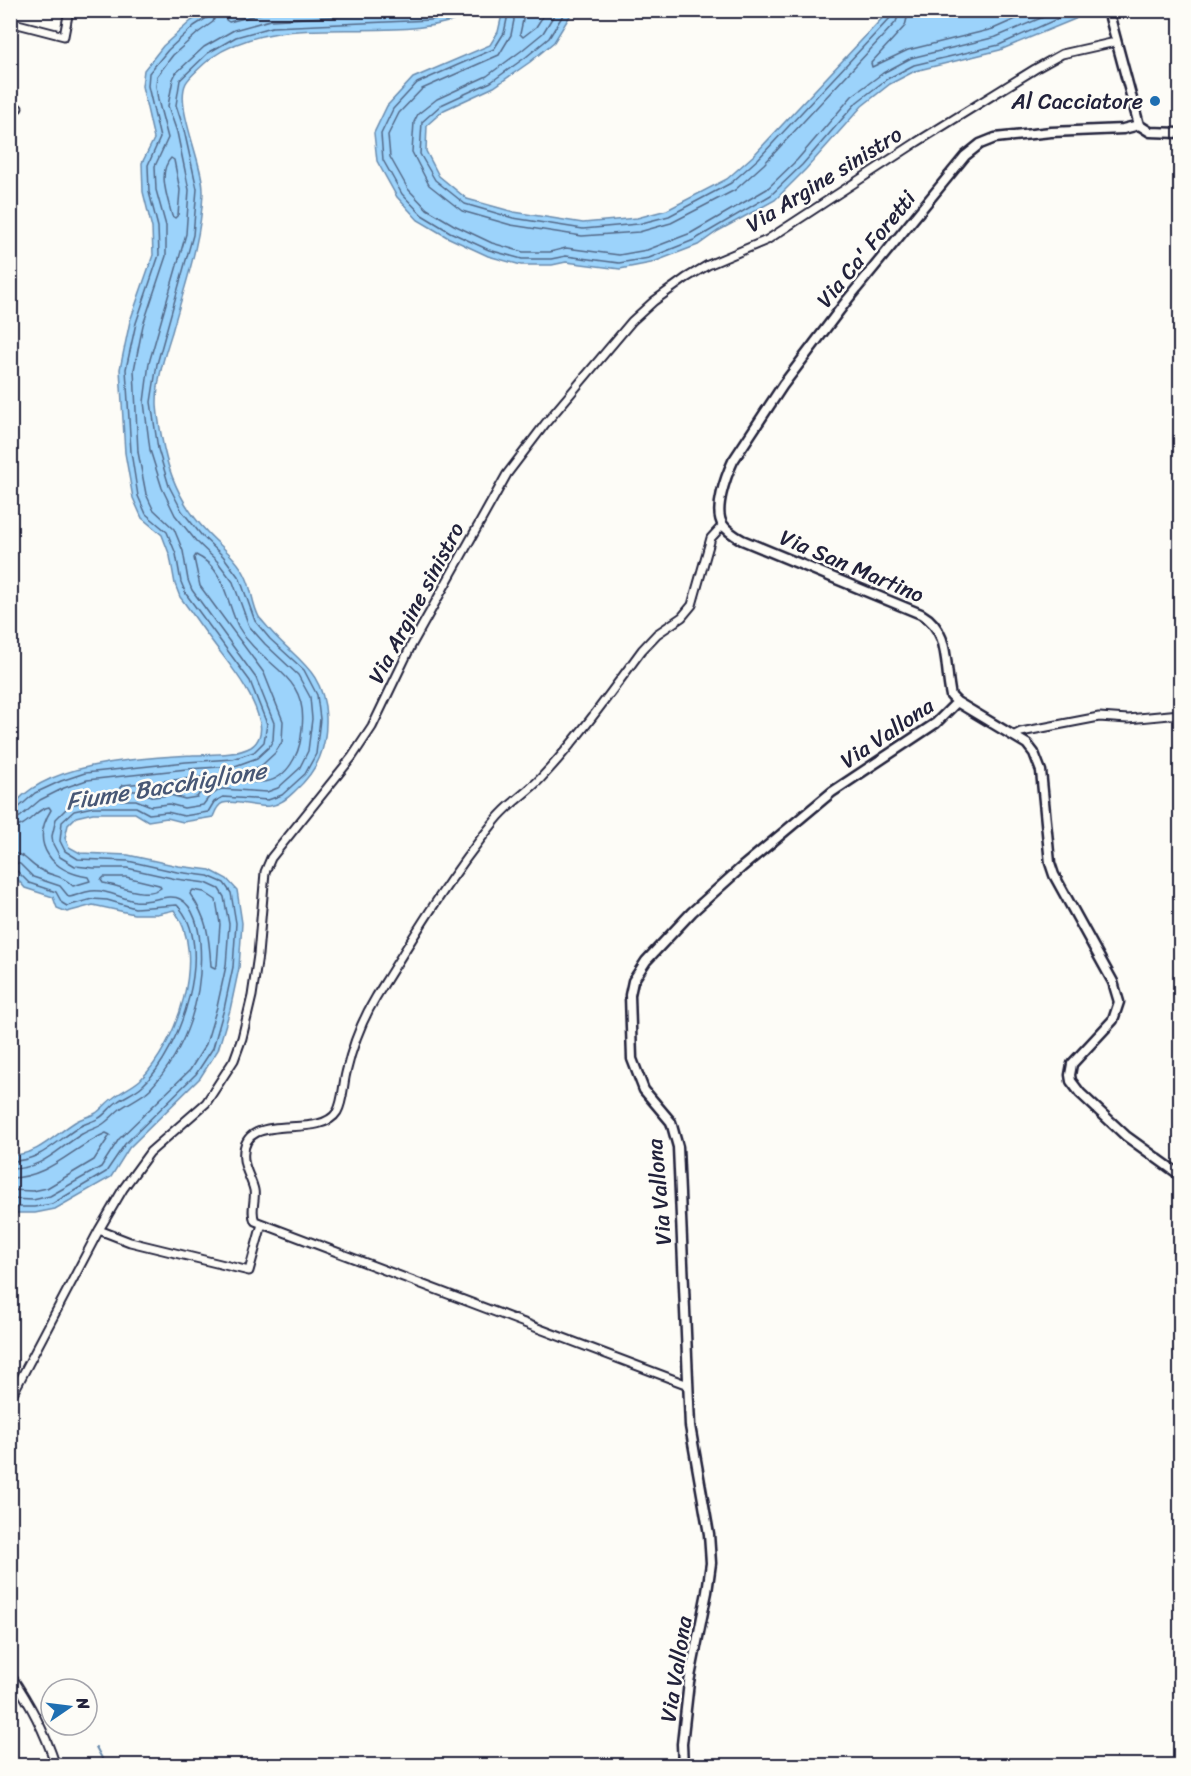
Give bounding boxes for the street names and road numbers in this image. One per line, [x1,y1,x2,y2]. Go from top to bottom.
street label: Via Argine sinistro [738,115,910,243]
street label: Via Ca' Foretti [806,181,927,317]
street label: Via Argine sinistro [357,515,475,691]
street label: Via San Martino [774,518,931,614]
street label: Via Vallona [832,686,943,779]
street label: Via Vallona [635,1136,683,1247]
street label: Via Vallona [648,1612,704,1725]

